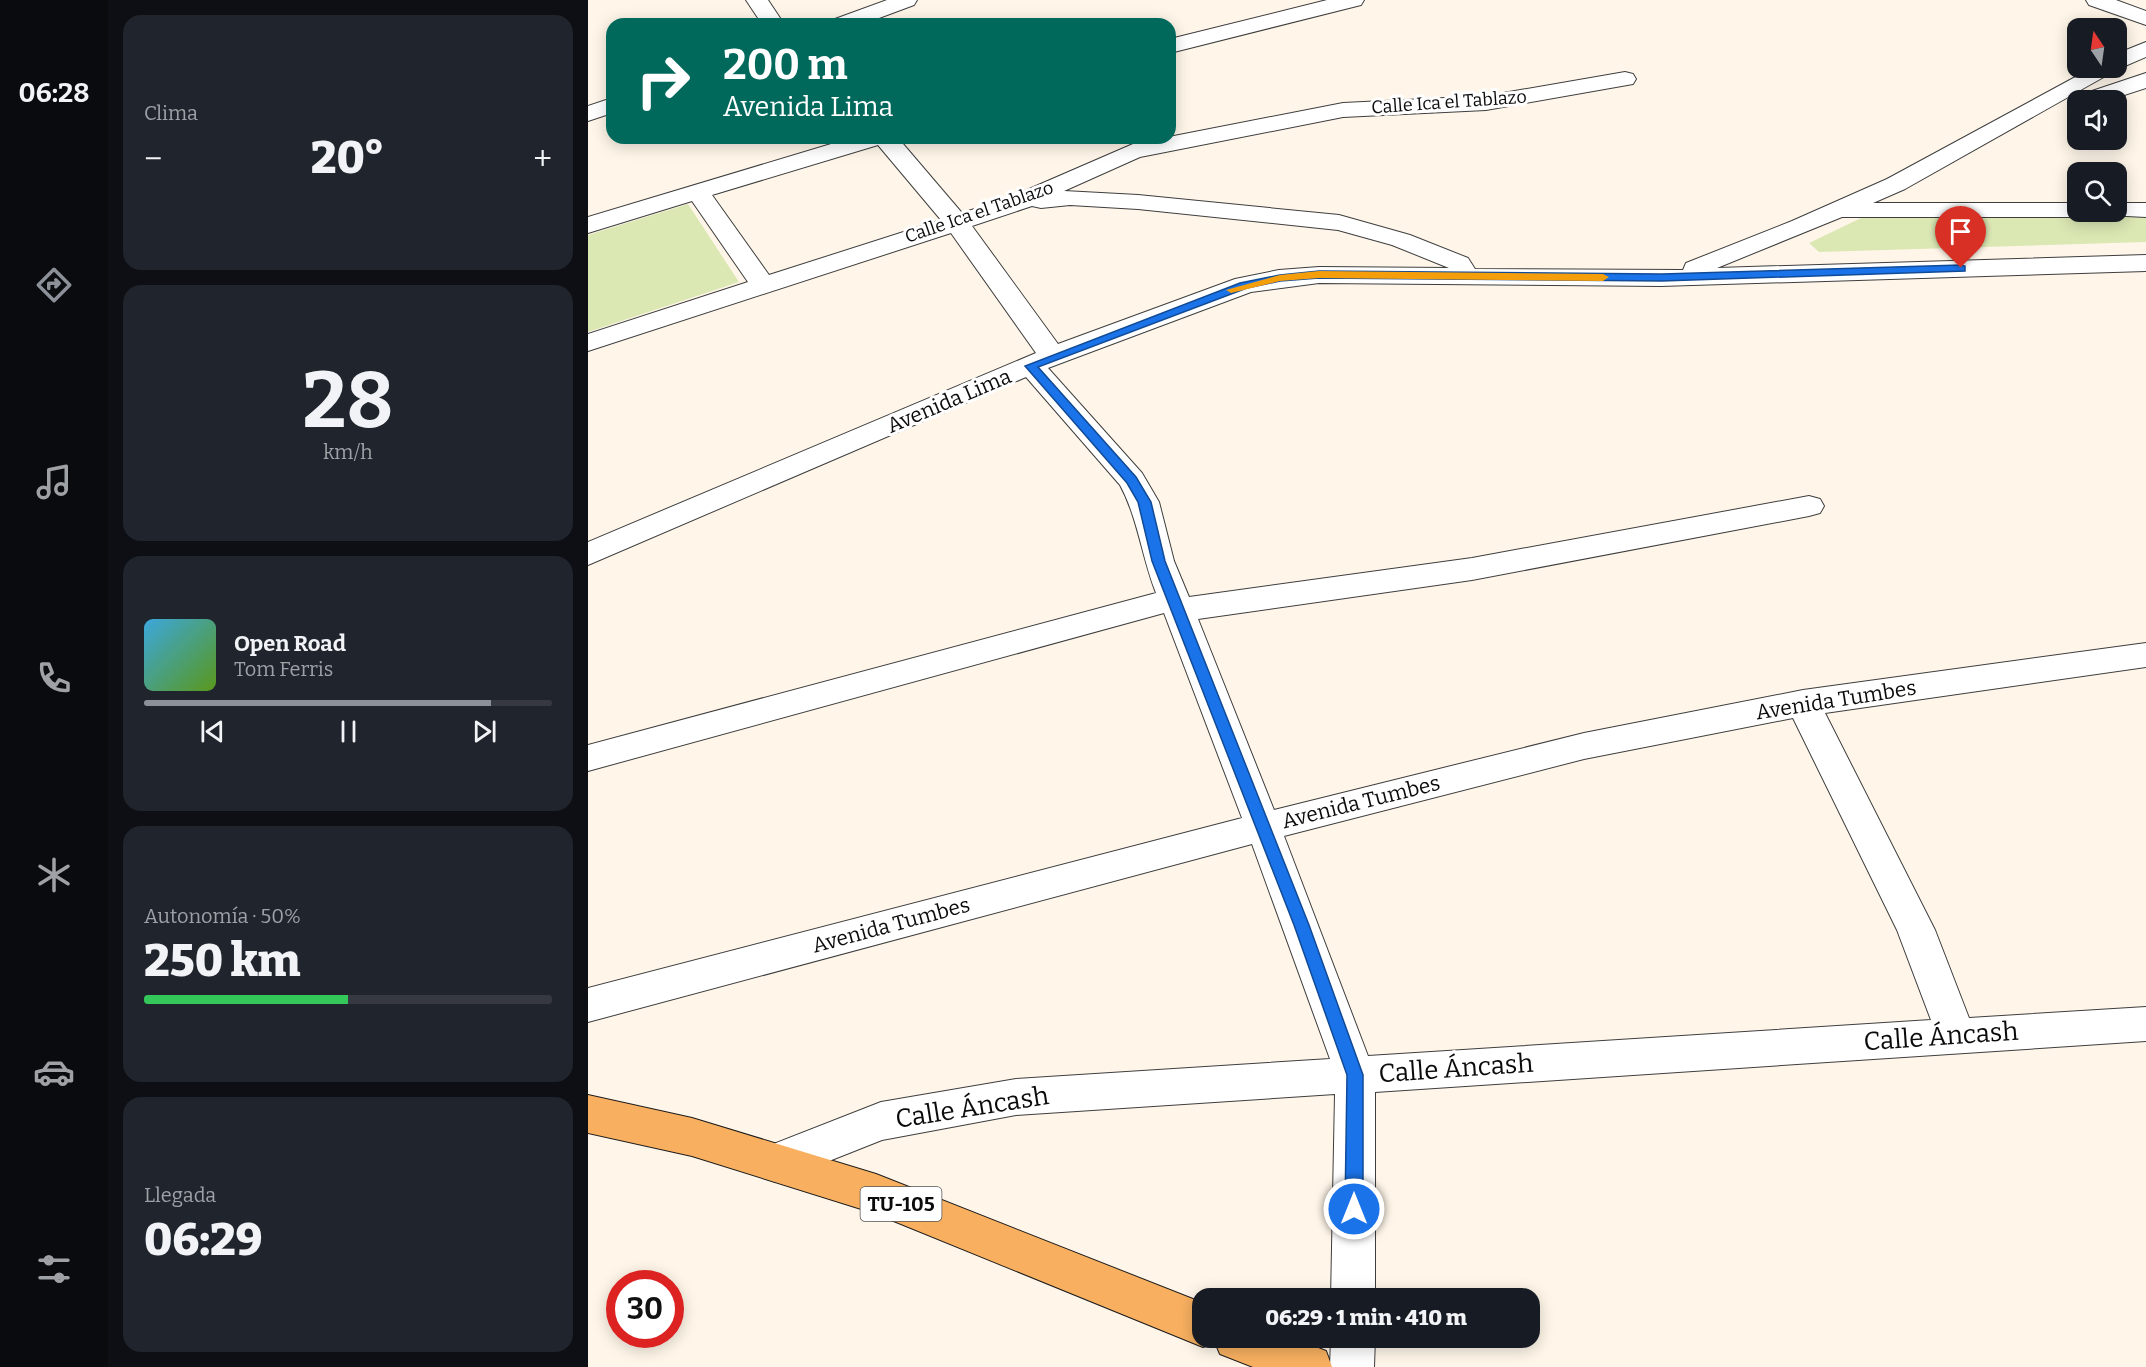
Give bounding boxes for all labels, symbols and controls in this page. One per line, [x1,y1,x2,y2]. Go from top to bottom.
north arrow [2067,18,2127,78]
map controls [2067,18,2127,222]
text: 200 m [723,40,848,90]
icon: right [624,42,702,120]
text: 06:28 [19,77,89,109]
street label: Calle Ica el Tablazo [1371,86,1527,118]
button: sound [2067,90,2127,150]
text: Avenida Lima [723,91,893,123]
text: Clima [144,101,198,125]
text: 20° [311,131,385,185]
text: − [144,139,162,179]
text: + [533,139,552,179]
button: search [2067,162,2127,222]
street label: Calle Ica el Tablazo [902,176,1056,248]
pin [1935,206,1986,268]
icon: arrive [1944,215,1977,248]
icon: directions [33,264,75,306]
text: 28 [303,354,393,448]
street label: Avenida Lima [883,363,1016,439]
text: km/h [323,440,373,464]
icon: music [33,461,75,503]
text: Open Road [234,630,346,657]
icon: phone [33,657,75,699]
text: Tom Ferris [234,657,333,681]
street label: Avenida Tumbes [1754,674,1918,726]
icon: previous [196,715,229,748]
icon: pause [332,715,365,748]
icon: next [468,715,501,748]
street label: Avenida Tumbes [1279,770,1443,834]
icon: climate [33,854,75,896]
street label: Avenida Tumbes [809,891,973,959]
text: Autonomía · 50% [144,904,301,928]
text: 250 km [144,934,300,988]
street label: Calle Áncash [1863,1016,2019,1057]
street label: Calle Áncash [1378,1048,1534,1089]
icon: car [33,1051,75,1093]
street label: Calle Áncash [893,1080,1051,1135]
position arrow [1322,1177,1386,1241]
text: Llegada [144,1183,216,1207]
road number: TU-105 [860,1187,942,1221]
text: 06:29 [144,1213,263,1267]
icon: filters [33,1248,75,1290]
speed limit sign: 30 [606,1270,684,1348]
text: 06:29 · 1 min · 410 m [1265,1304,1467,1331]

